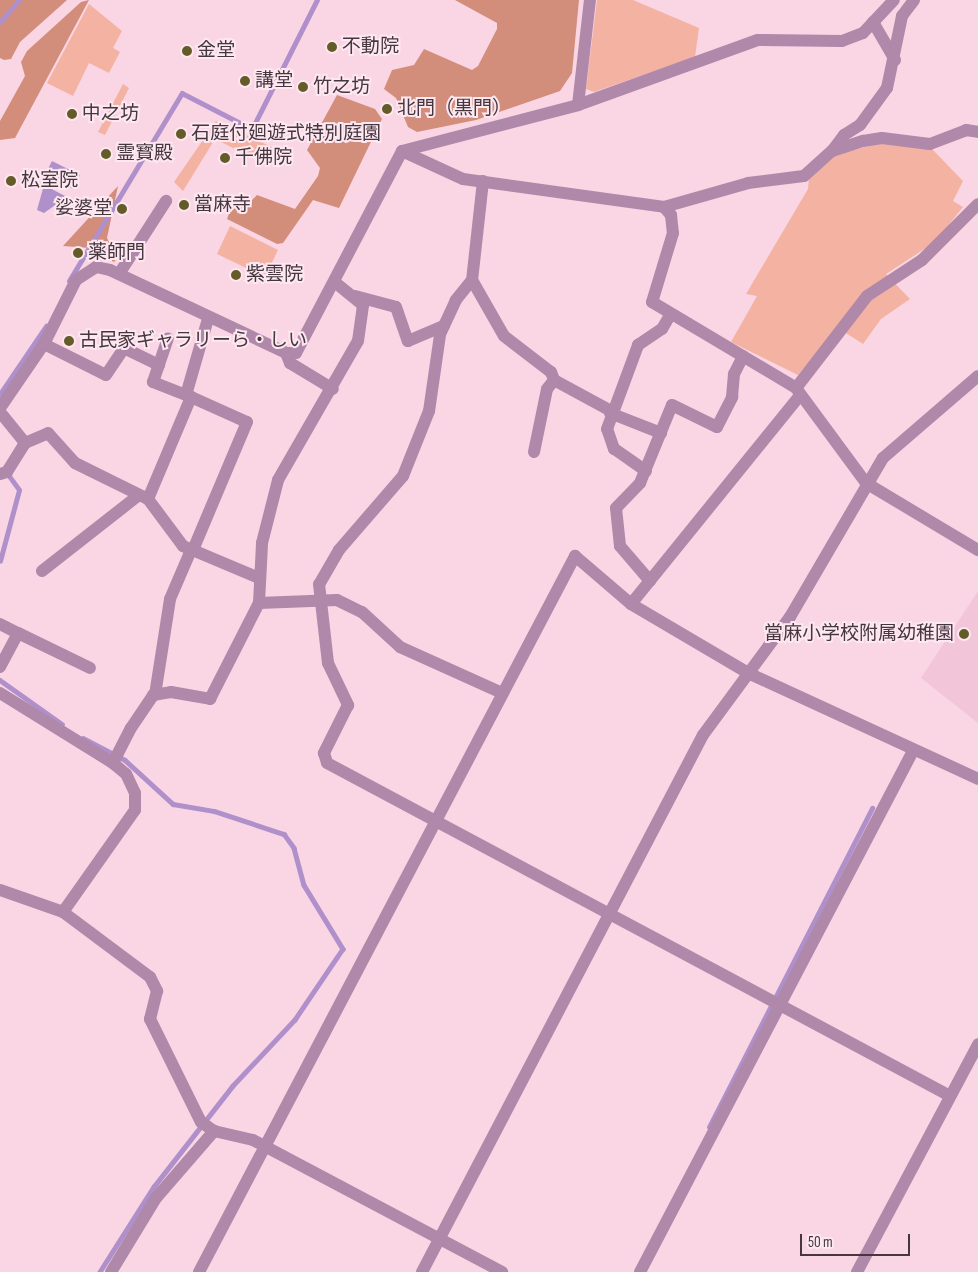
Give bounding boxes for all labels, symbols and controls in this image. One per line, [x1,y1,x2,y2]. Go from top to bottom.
place label: 不動院 [342,36,399,58]
place label: 金堂 [197,40,235,62]
marker: 不動院 [326,41,338,53]
marker: 金堂 [181,45,193,57]
place label: 講堂 [255,70,293,92]
marker: 講堂 [239,75,251,87]
place label: 竹之坊 [313,76,370,98]
marker: 竹之坊 [297,81,309,93]
place label: 北門（黒門） [397,98,511,120]
place label: 中之坊 [82,103,139,125]
marker: 北門（黒門） [381,103,393,115]
marker: 中之坊 [66,108,78,120]
place label: 石庭付廻遊式特別庭園 [191,123,381,145]
marker: 石庭付廻遊式特別庭園 [175,128,187,140]
place label: 霊寳殿 [116,143,173,165]
place label: 千佛院 [235,147,292,169]
marker: 霊寳殿 [100,148,112,160]
marker: 千佛院 [219,152,231,164]
place label: 松室院 [21,170,78,192]
marker: 松室院 [5,175,17,187]
place label: 當麻寺 [194,194,251,216]
place label: 娑婆堂 [55,198,112,220]
marker: 當麻寺 [178,199,190,211]
marker: 娑婆堂 [116,203,128,215]
place label: 薬師門 [88,242,145,264]
marker: 薬師門 [72,247,84,259]
place label: 紫雲院 [246,264,303,286]
marker: 紫雲院 [230,269,242,281]
place label: 古民家ギャラリーら・しい [79,330,307,352]
marker: 古民家ギャラリーら・しい [63,335,75,347]
place label: 當麻小学校附属幼稚園 [764,623,954,645]
marker: 當麻小学校附属幼稚園 [958,628,970,640]
scale bar [803,1224,913,1256]
text: 50 m [808,1233,833,1252]

